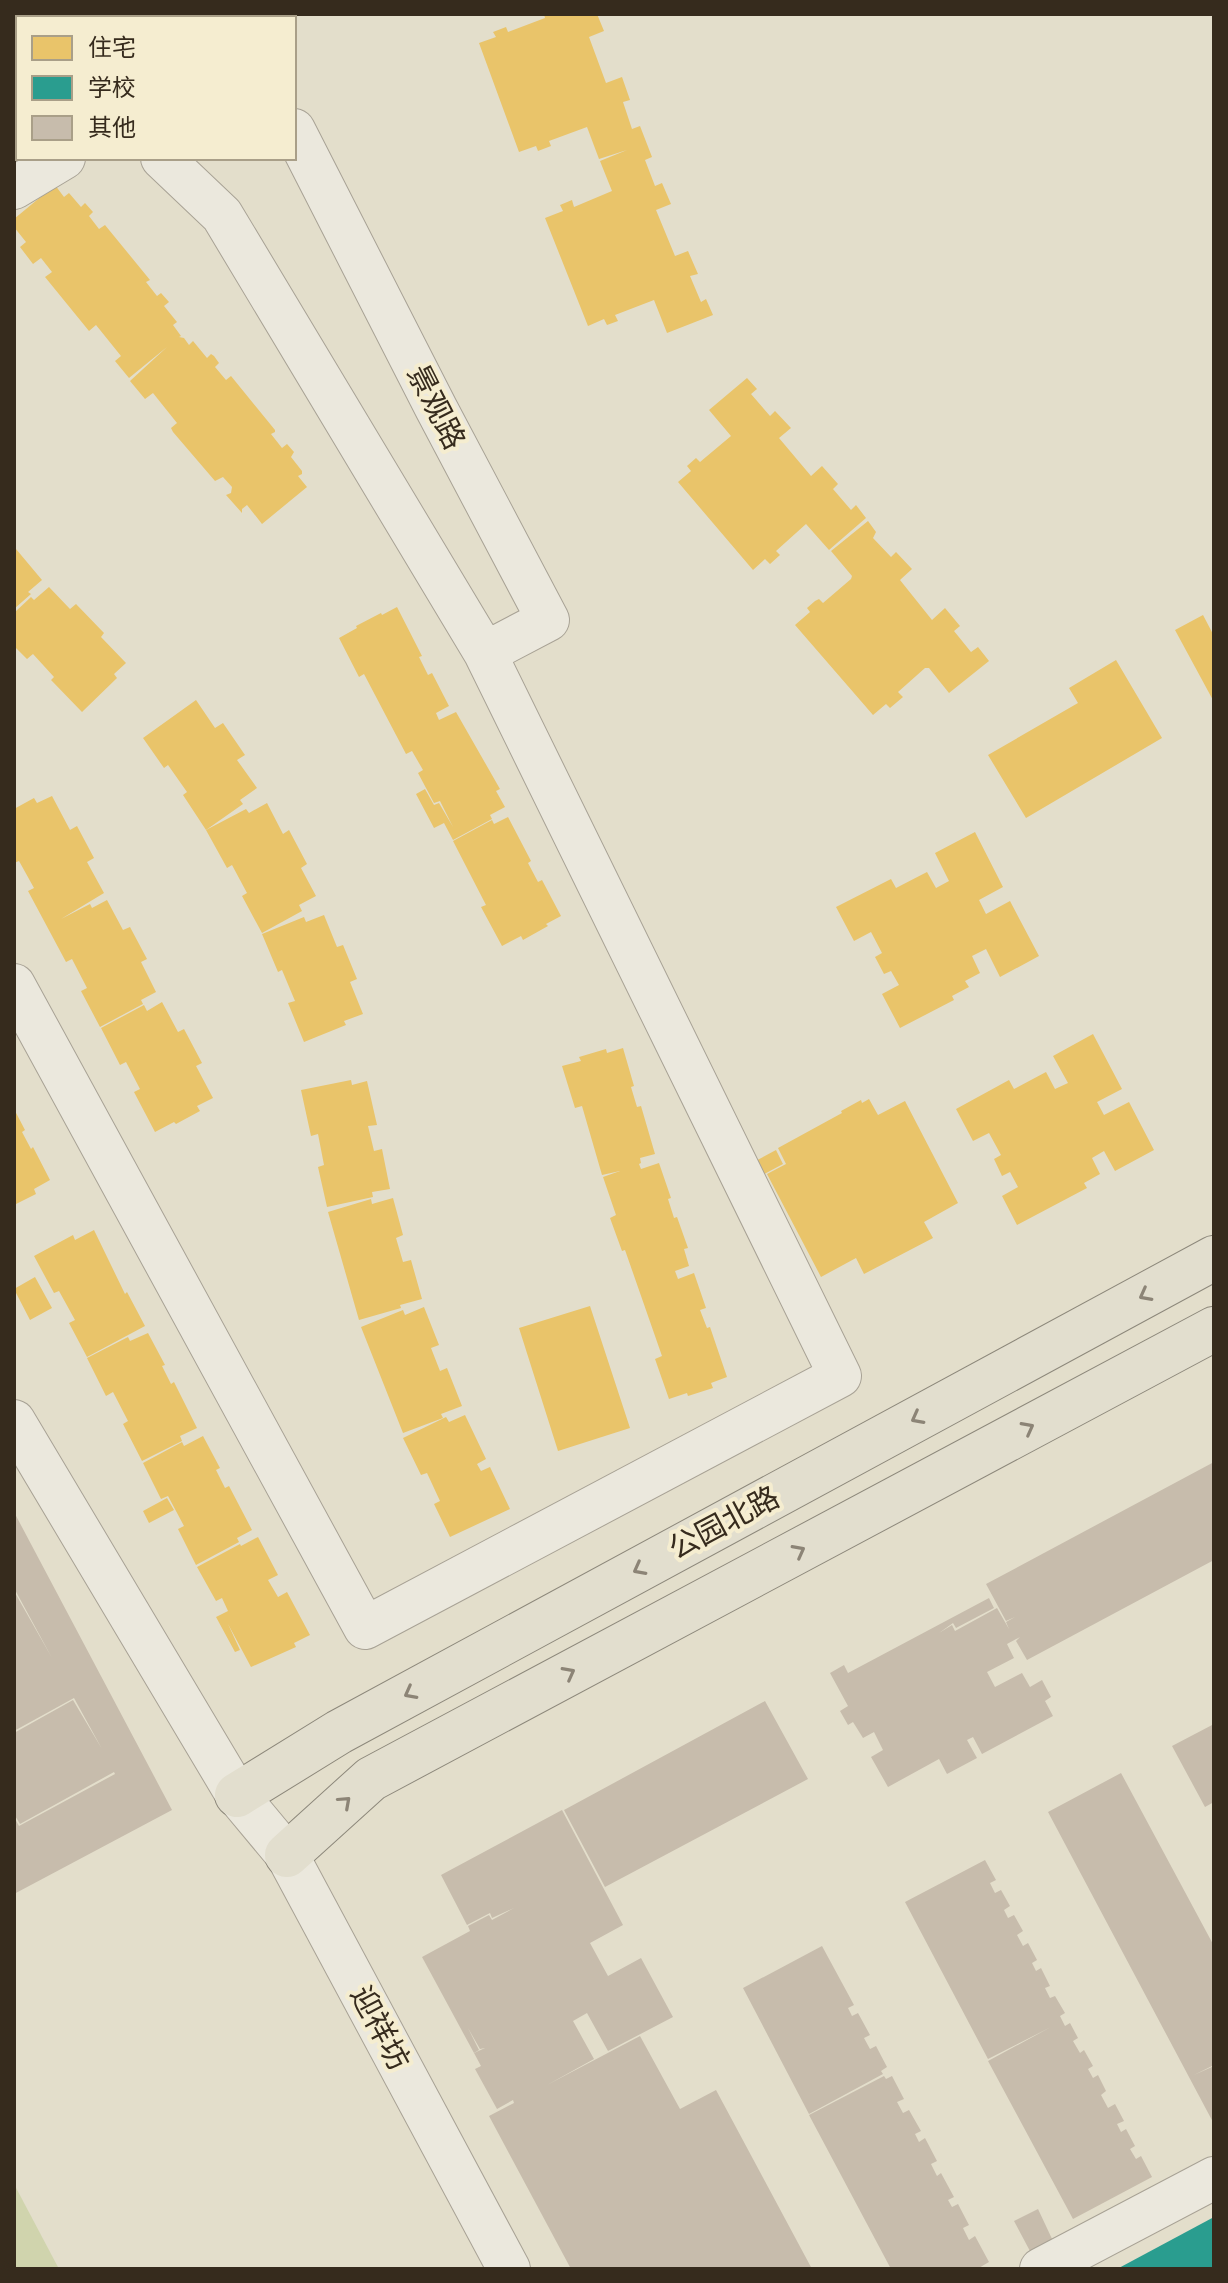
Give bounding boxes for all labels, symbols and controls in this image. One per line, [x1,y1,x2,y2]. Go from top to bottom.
legend [16,16,296,160]
text: 住宅 [88,33,136,62]
text: 学校 [88,73,136,102]
text: 其他 [88,113,136,142]
street label: 景观路 [400,359,472,455]
one-way arrow [1140,1285,1154,1301]
one-way arrow [910,1409,925,1424]
one-way arrow [1020,1423,1034,1438]
street label: 公园北路 [663,1479,785,1567]
one-way arrow [790,1545,805,1560]
one-way arrow [633,1559,648,1575]
one-way arrow [561,1667,575,1683]
one-way arrow [404,1684,419,1699]
one-way arrow [335,1798,350,1812]
street label: 迎祥坊 [343,1980,417,2076]

